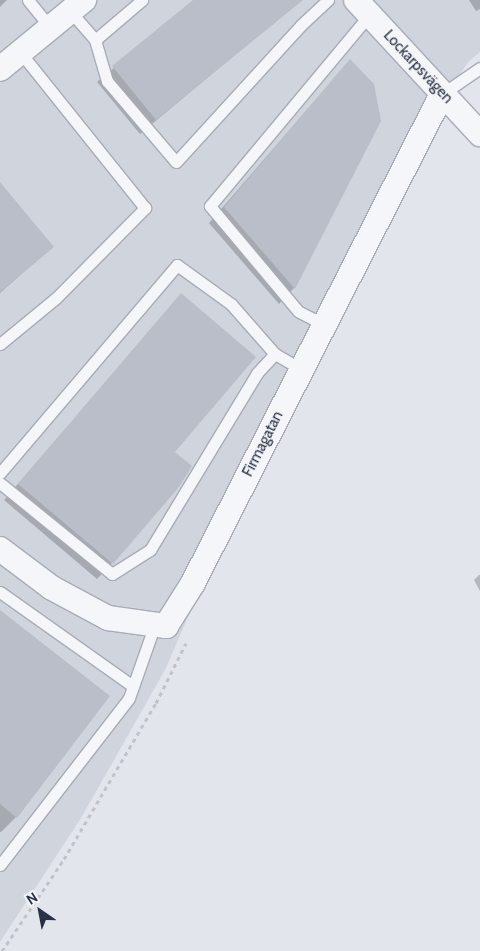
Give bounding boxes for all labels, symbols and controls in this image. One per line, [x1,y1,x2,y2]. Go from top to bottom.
street label: Lockarpsvägen [380,27,456,107]
street label: Firmagatan [239,408,287,480]
north arrow [15,886,65,936]
text: N [23,888,41,909]

